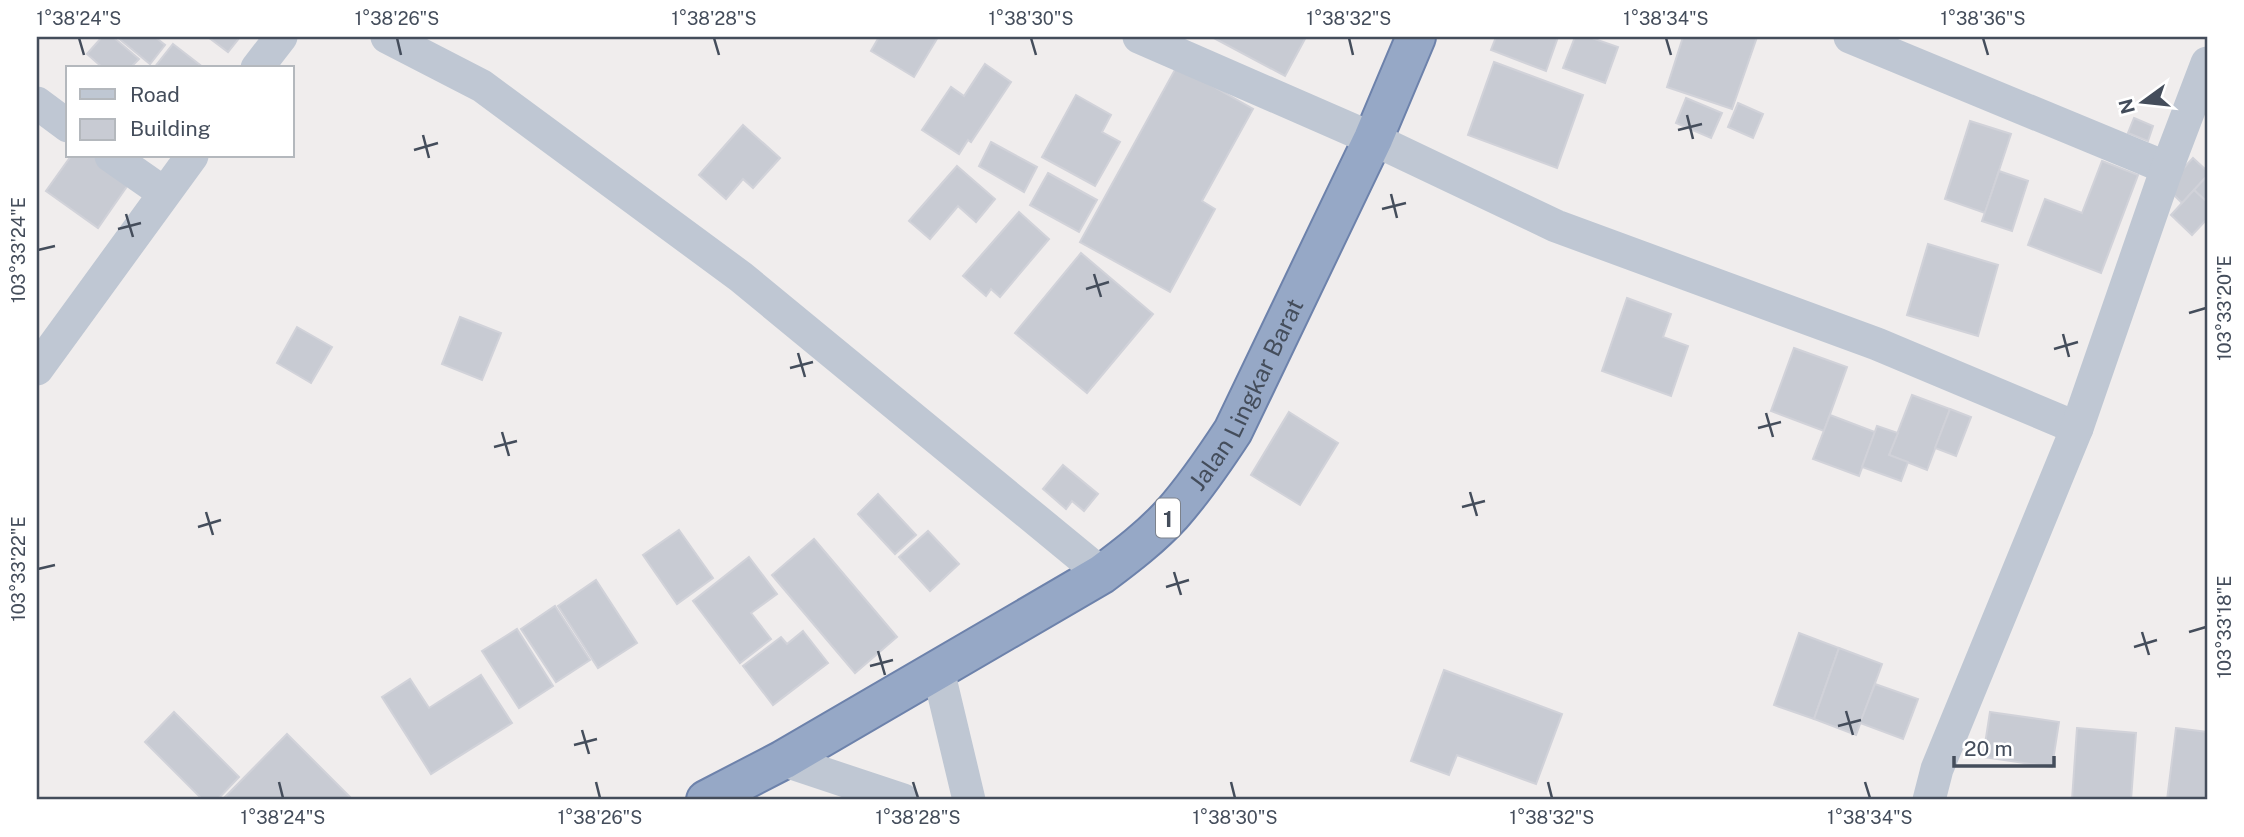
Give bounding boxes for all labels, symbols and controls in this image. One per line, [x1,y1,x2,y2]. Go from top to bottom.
text: 1°38'24"S [37,8,121,29]
text: 1°38'26"S [355,8,439,29]
text: 1°38'28"S [671,8,757,29]
text: 1°38'30"S [989,8,1073,29]
text: 1°38'32"S [1307,8,1391,29]
text: 1°38'34"S [1623,8,1709,29]
text: 1°38'36"S [1940,8,2026,29]
legend [66,66,294,158]
north arrow [2108,66,2178,136]
text: Road [130,82,180,107]
text: N [2114,96,2139,116]
text: Building [130,116,211,141]
text: 103°33'24"E [8,197,29,303]
text: 103°33'20"E [2214,255,2235,361]
street label: Jalan Lingkar Barat [1183,294,1308,495]
road number: 1 [1156,498,1180,538]
text: 103°33'22"E [8,516,29,622]
text: 103°33'18"E [2214,576,2235,678]
scale bar [1954,725,2053,769]
text: 20 m [1964,736,2013,761]
text: 1°38'24"S [241,807,325,828]
text: 1°38'26"S [558,807,642,828]
text: 1°38'28"S [875,807,961,828]
text: 1°38'30"S [1193,807,1277,828]
text: 1°38'32"S [1510,807,1594,828]
text: 1°38'34"S [1827,807,1913,828]

